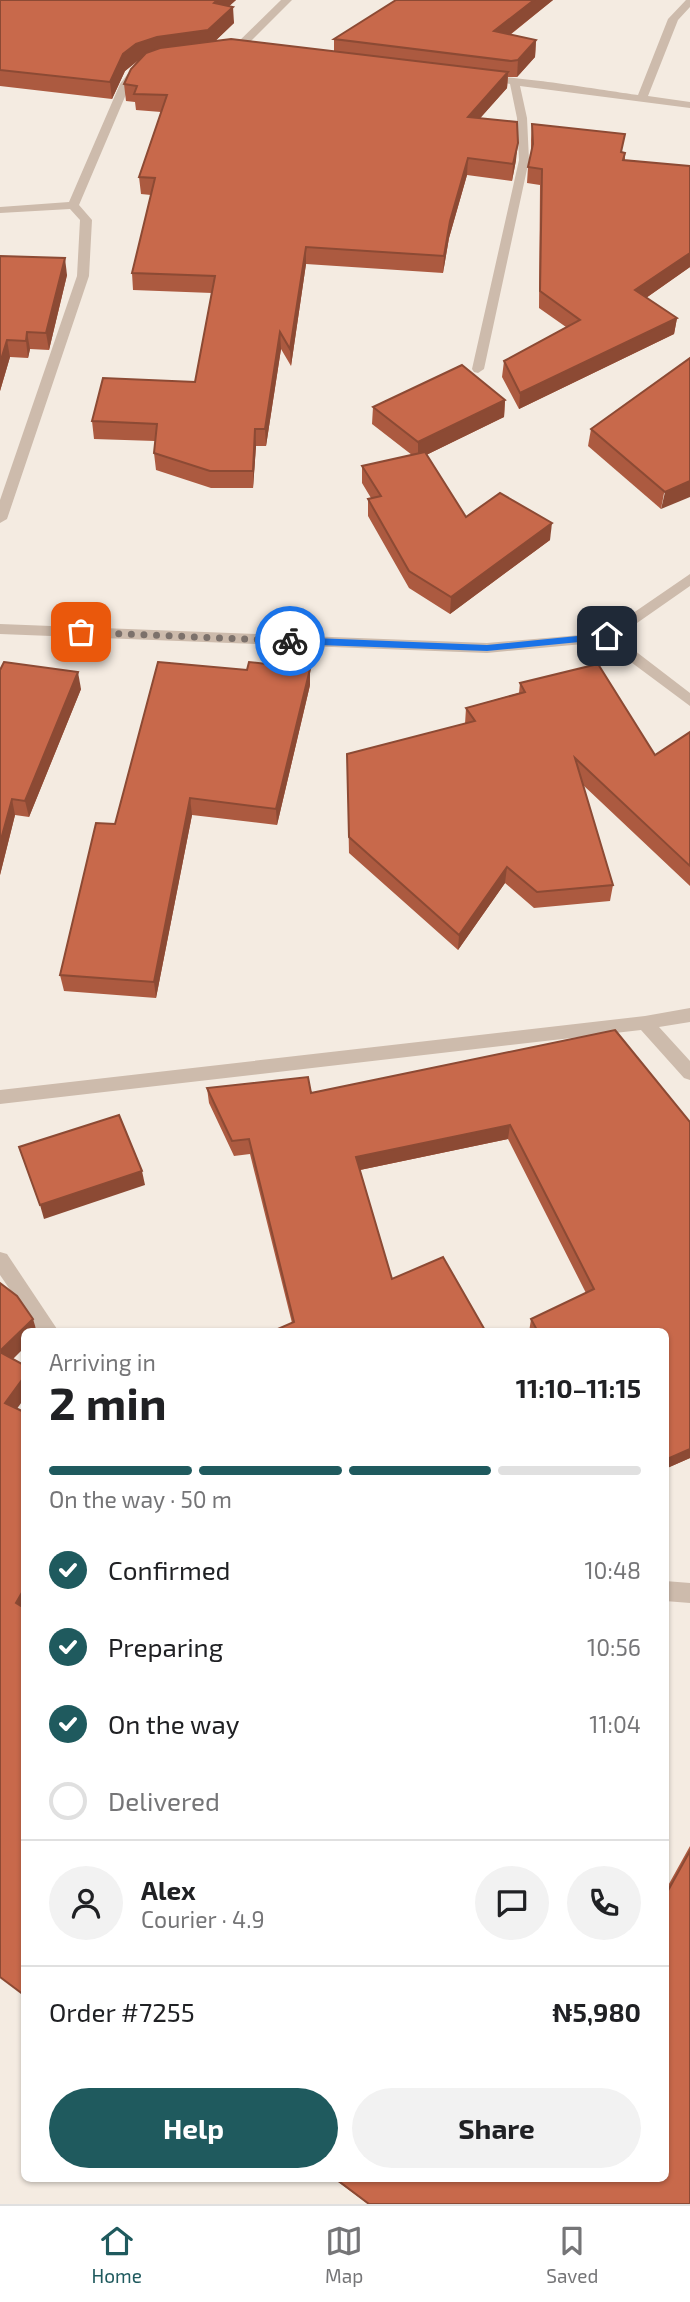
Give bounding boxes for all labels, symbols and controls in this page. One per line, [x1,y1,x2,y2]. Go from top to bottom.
pin [51,602,111,662]
courier [255,606,325,676]
pin [577,606,637,666]
icon: bag [62,613,100,651]
icon: home [588,617,626,655]
icon: bike [271,622,309,660]
text: Arriving in [49,1348,156,1376]
text: 11:10–11:15 [516,1372,641,1403]
text: 2 min [49,1374,167,1429]
text: On the way · 50 m [49,1485,232,1513]
icon: check [49,1551,87,1589]
text: Confirmed [108,1554,231,1585]
text: 10:48 [584,1556,641,1584]
icon: check [49,1628,87,1666]
text: Preparing [108,1631,223,1662]
text: 10:56 [587,1633,641,1661]
icon: check [49,1705,87,1743]
text: On the way [108,1708,239,1739]
text: 11:04 [589,1710,641,1738]
text: Delivered [108,1785,220,1816]
button: person [49,1866,123,1940]
button: chat [475,1866,549,1940]
button: phone [567,1866,641,1940]
text: Alex [141,1874,196,1905]
text: Courier · 4.9 [141,1905,265,1933]
text: Order #7255 [49,1996,195,2027]
text: ₦5,980 [552,1996,641,2027]
button: Help [49,2088,338,2168]
button: Share [352,2088,641,2168]
tab: Home [92,2222,142,2287]
tab: Map [325,2222,363,2287]
tab: Saved [546,2222,598,2287]

